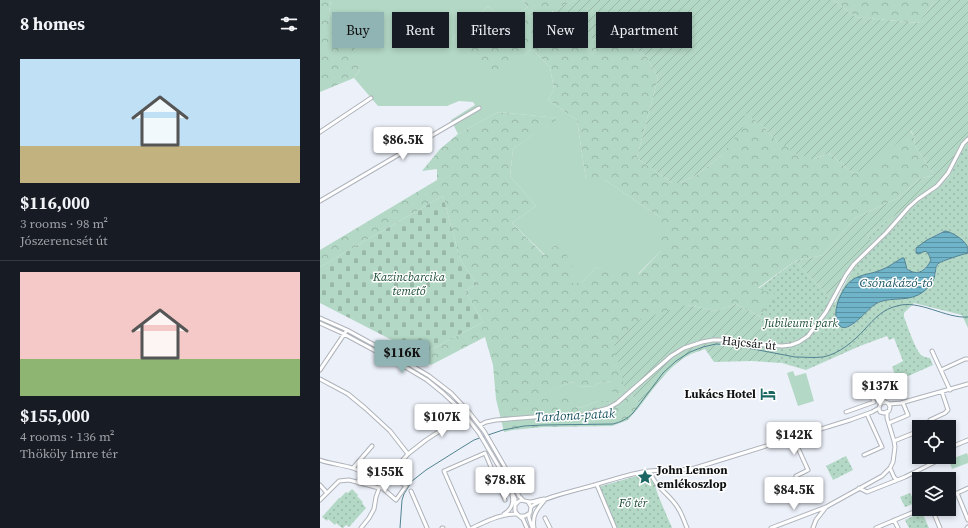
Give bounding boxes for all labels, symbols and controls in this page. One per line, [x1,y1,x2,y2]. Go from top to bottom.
text: 8 homes [20,12,85,36]
chip: Buy [332,12,384,48]
chip: Rent [392,12,449,48]
chip: Filters [457,12,525,48]
chip: New [533,12,588,48]
chip: Apartment [596,12,692,48]
icon: filters [278,13,300,35]
icon: home [124,85,196,157]
pin: $86.5K [370,127,436,161]
text: $86.5K [382,131,424,148]
text: $116,000 [20,191,90,215]
text: 3 rooms · 98 m² [20,215,108,232]
text: Jószerencsét út [20,232,108,249]
park label: Kazincbarcika temető [372,269,446,299]
water label: Csónakázó-tó [859,274,933,291]
icon: home [124,298,196,370]
park label: Jubileumi park [762,315,838,331]
street label: Hajcsár út [721,332,777,354]
pin: $116K [374,340,430,374]
text: $116K [383,344,421,361]
pin: $137K [852,373,908,407]
text: $137K [861,377,899,394]
hotel icon: Lukács Hotel [759,385,777,403]
place label: Lukács Hotel [684,386,756,402]
text: $155,000 [20,404,90,428]
pin: $107K [414,404,470,438]
water label: Tardona-patak [535,404,616,426]
text: $107K [423,408,461,425]
map controls [912,420,956,516]
button: locate [912,420,956,464]
pin: $142K [766,422,822,456]
text: $142K [775,426,813,443]
text: 4 rooms · 136 m² [20,428,115,445]
text: Thököly Imre tér [20,445,118,462]
pin: $155K [357,459,413,493]
place label: John Lennon emlékoszlop [656,462,728,492]
text: $155K [366,463,404,480]
pin: $78.8K [472,467,538,501]
place icon: John Lennon emlékoszlop [636,468,654,486]
text: $78.8K [484,471,526,488]
button: layers [912,472,956,516]
pin: $84.5K [761,477,827,511]
text: $84.5K [773,481,815,498]
park label: Fő tér [618,495,648,511]

